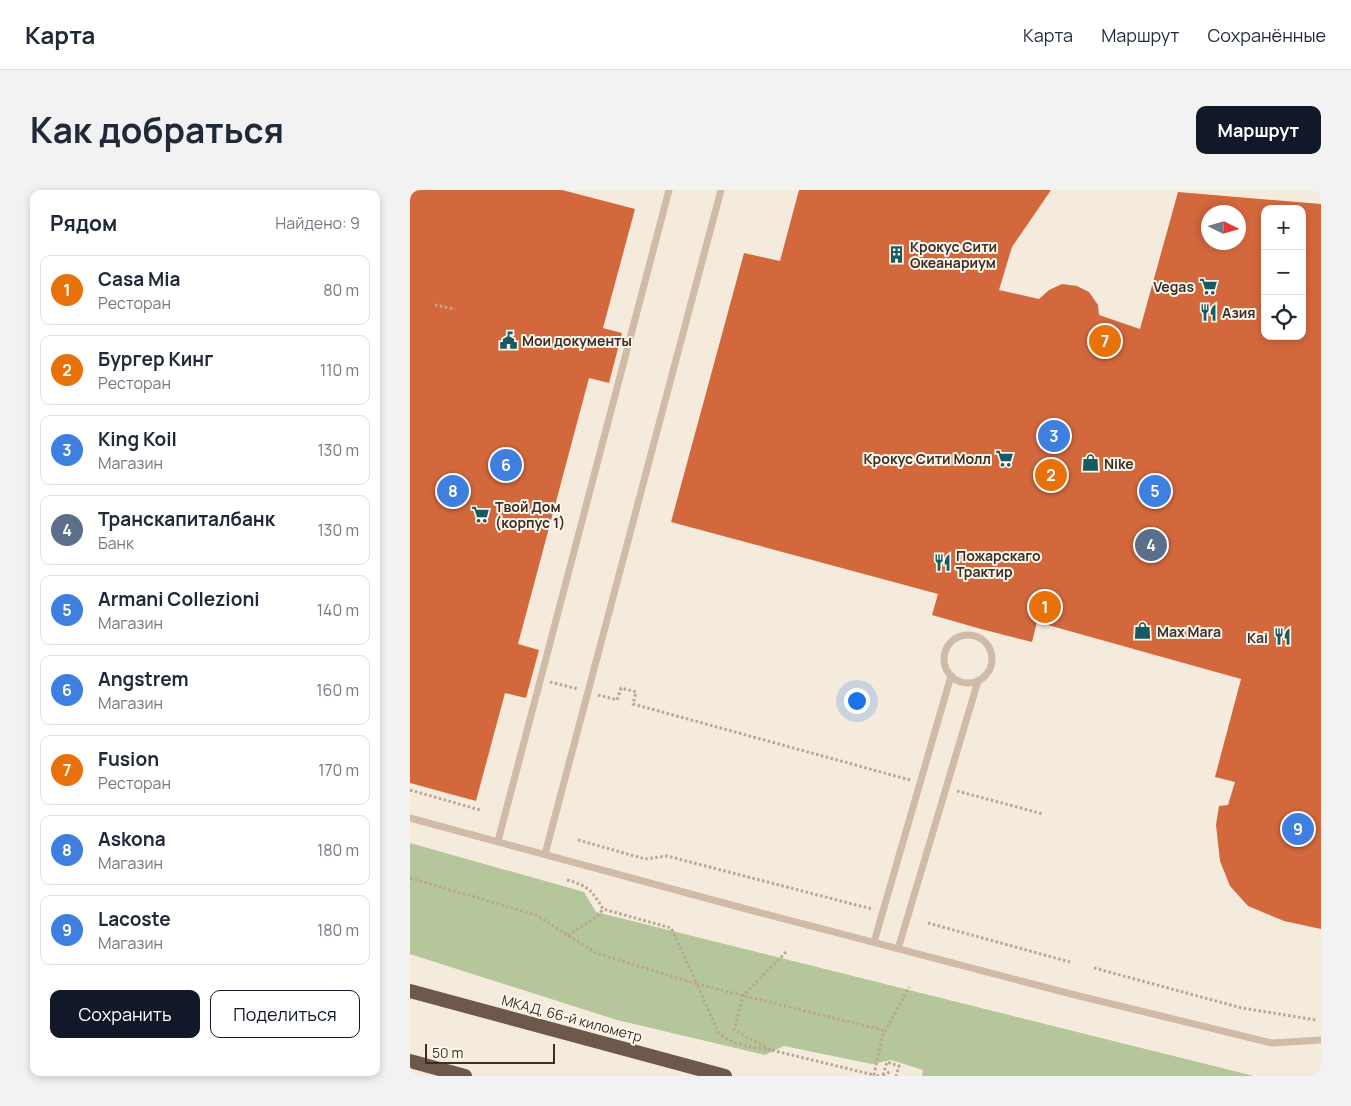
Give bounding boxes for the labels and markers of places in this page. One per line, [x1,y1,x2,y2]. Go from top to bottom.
place label: Крокус Сити Океанариум [910,237,997,272]
building icon: Крокус Сити Океанариум [886,244,906,264]
supermarket icon: Vegas [1198,276,1218,296]
place label: Vegas [1153,277,1194,296]
restaurant icon: Азия [1198,302,1218,322]
place label: Азия [1222,303,1255,322]
pin: 7 [1089,322,1121,360]
public building icon: Мои документы [498,330,518,350]
place label: Мои документы [522,331,632,350]
pin: 3 [1038,417,1070,455]
pin: 6 [490,446,522,484]
supermarket icon: Крокус Сити Молл [995,448,1015,468]
place label: Крокус Сити Молл [864,449,991,468]
shop icon: Nike [1080,453,1100,473]
place label: Nike [1104,454,1134,473]
pin: 2 [1035,456,1067,494]
pin: 8 [437,472,469,510]
pin: 5 [1139,472,1171,510]
place label: Твой Дом (корпус 1) [495,497,565,532]
supermarket icon: Твой Дом (корпус 1) [471,504,491,524]
pin: 4 [1135,526,1167,564]
place label: Пожарскаго Трактир [956,546,1041,581]
restaurant icon: Пожарскаго Трактир [932,553,952,573]
pin: 1 [1029,588,1061,626]
shop icon: Max Mara [1133,621,1153,641]
place label: Max Mara [1157,622,1221,641]
restaurant icon: Kai [1272,627,1292,647]
place label: Kai [1247,628,1268,647]
pin: 9 [1282,810,1314,848]

